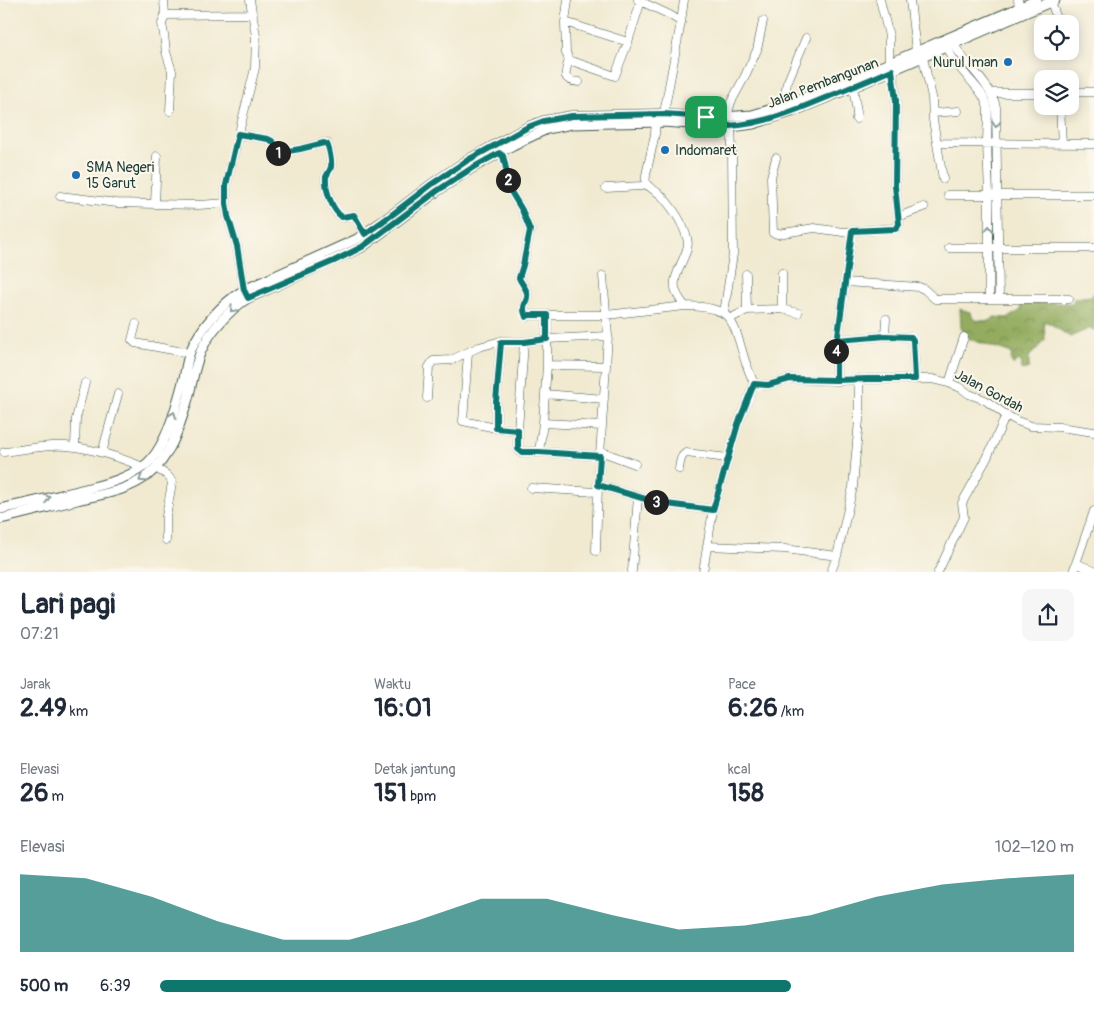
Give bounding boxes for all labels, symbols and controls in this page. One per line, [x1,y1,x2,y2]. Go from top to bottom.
map controls [1034,15,1079,115]
button: locate [1034,15,1079,60]
street label: Jalan Pembangunan [765,54,881,112]
place label: Nurul Iman [933,54,998,71]
marker: Nurul Iman [1002,56,1014,68]
button: layers [1034,70,1079,115]
pin [685,96,727,138]
icon: arrive [692,103,720,131]
one-way arrow [991,120,1002,128]
pin: 1 [266,140,290,166]
place label: Indomaret [675,142,737,159]
marker: Indomaret [659,144,671,156]
text: 1 [276,145,281,162]
place label: SMA Negeri 15 Garut [86,159,155,192]
pin: 2 [496,168,520,192]
marker: SMA Negeri 15 Garut [70,169,82,181]
text: 2 [505,172,512,189]
one-way arrow [984,225,994,233]
one-way arrow [230,304,239,313]
pin: 4 [824,338,848,364]
text: 4 [832,343,841,360]
street label: Jalan Gordah [952,366,1026,416]
one-way arrow [167,411,177,420]
one-way arrow [138,472,147,482]
pin: 3 [644,490,668,514]
one-way arrow [43,493,52,504]
text: 3 [653,494,660,511]
text: Lari pagi [20,587,115,622]
button: share [1022,589,1074,641]
text: 07:21 [20,624,59,644]
text: Jarak [20,676,51,693]
text: Waktu [374,676,411,693]
text: Pace [728,676,756,693]
text: 2.49 [20,693,67,724]
text: 16:01 [374,693,432,724]
text: 6:26 [728,693,778,724]
text: km [67,703,88,720]
text: /km [778,703,804,720]
text: Elevasi [20,761,59,778]
text: Detak jantung [374,761,455,778]
text: kcal [728,761,751,778]
text: 26 [20,778,49,809]
text: 151 [374,778,407,809]
text: 158 [728,778,764,809]
text: m [49,788,64,805]
text: bpm [407,788,436,805]
text: Elevasi [20,837,65,857]
text: 102–120 m [995,837,1074,857]
text: 500 m [20,976,68,996]
text: 6:39 [100,976,131,996]

